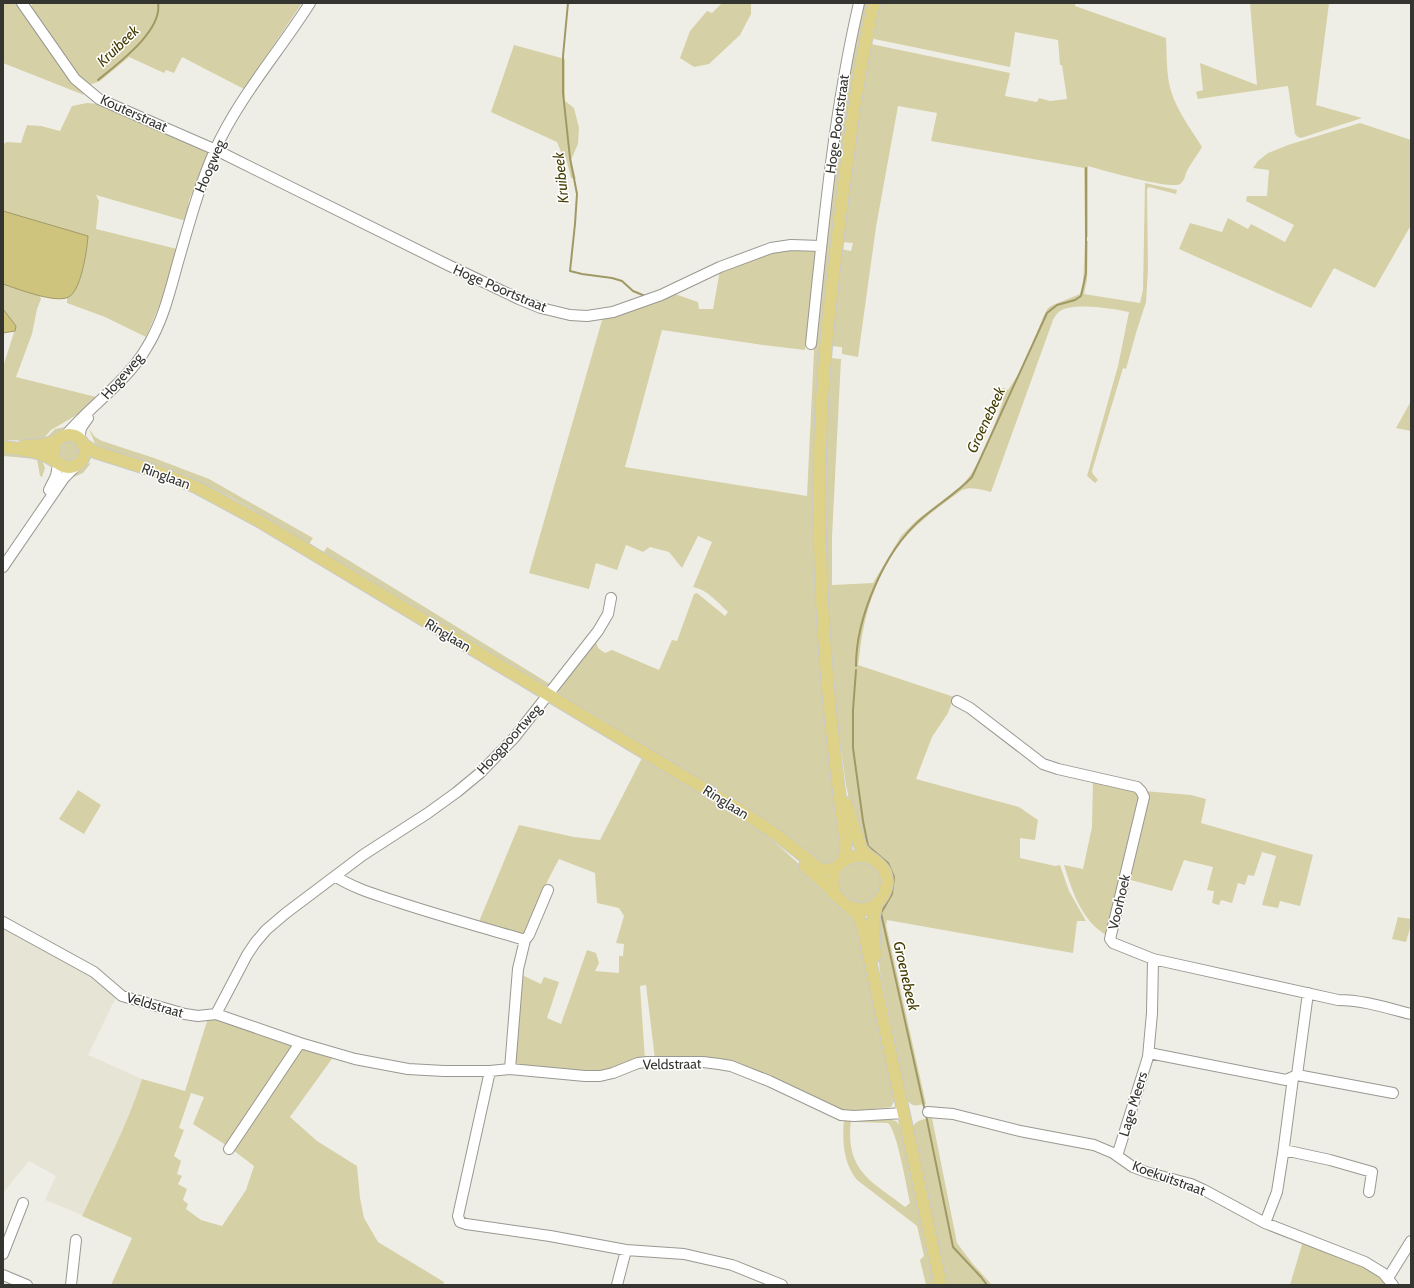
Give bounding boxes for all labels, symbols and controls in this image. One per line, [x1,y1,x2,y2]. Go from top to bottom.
water label: Kruibeek [93,21,143,70]
street label: Hoge Poortstraat [821,73,853,175]
street label: Kouterstraat [98,90,171,136]
street label: Hoogweg [191,136,230,195]
water label: Kruibeek [549,151,573,204]
street label: Hoge Poortstraat [451,260,550,316]
street label: Hogeweg [97,348,148,403]
water label: Groenebeek [963,384,1009,456]
street label: Ringlaan [139,459,193,493]
street label: Ringlaan [422,614,475,656]
street label: Hoogpoortweg [473,699,546,778]
street label: Ringlaan [700,781,752,823]
street label: Voorhoek [1104,872,1134,931]
water label: Groenebeek [889,939,923,1013]
street label: Veldstraat [124,988,186,1022]
street label: Veldstraat [642,1054,702,1074]
street label: Lage Meers [1115,1069,1151,1139]
street label: Koekuitstraat [1130,1156,1208,1200]

